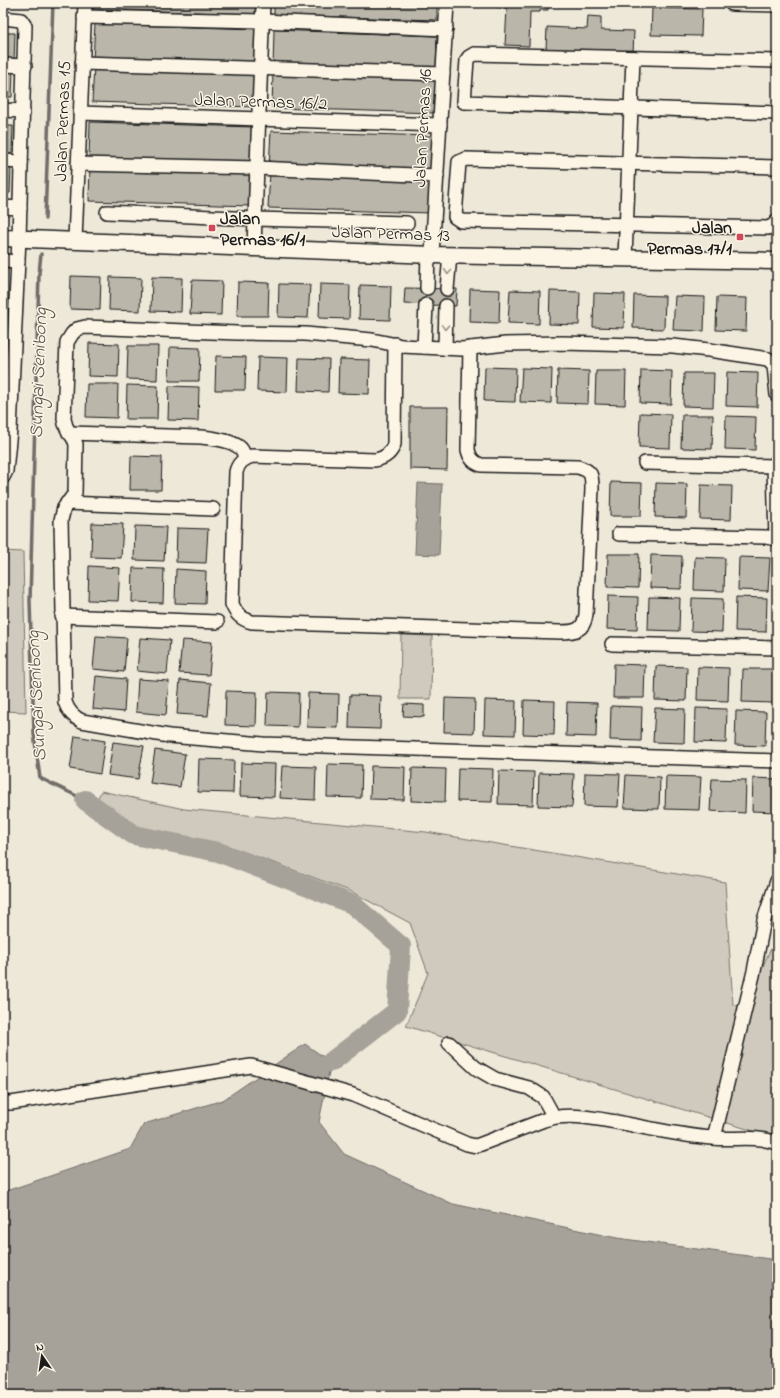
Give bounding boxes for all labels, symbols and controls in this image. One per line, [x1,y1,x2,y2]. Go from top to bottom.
street label: Jalan Permas 15 [49,60,79,182]
street label: Jalan Permas 16 [408,68,440,188]
street label: Jalan Permas 16/2 [194,88,328,118]
place label: Jalan Permas 16/1 [220,207,306,254]
place label: Jalan Permas 17/1 [647,216,732,263]
street label: Jalan Permas 13 [331,220,450,250]
marker: Jalan Permas 16/1 [207,223,217,233]
marker: Jalan Permas 17/1 [735,232,745,242]
one-way arrow [444,269,453,275]
water label: Sungai Senibong [24,307,56,439]
one-way arrow [441,324,449,330]
water label: Sungai Senibong [21,629,55,762]
north arrow [22,1336,62,1376]
text: N [35,1339,45,1356]

